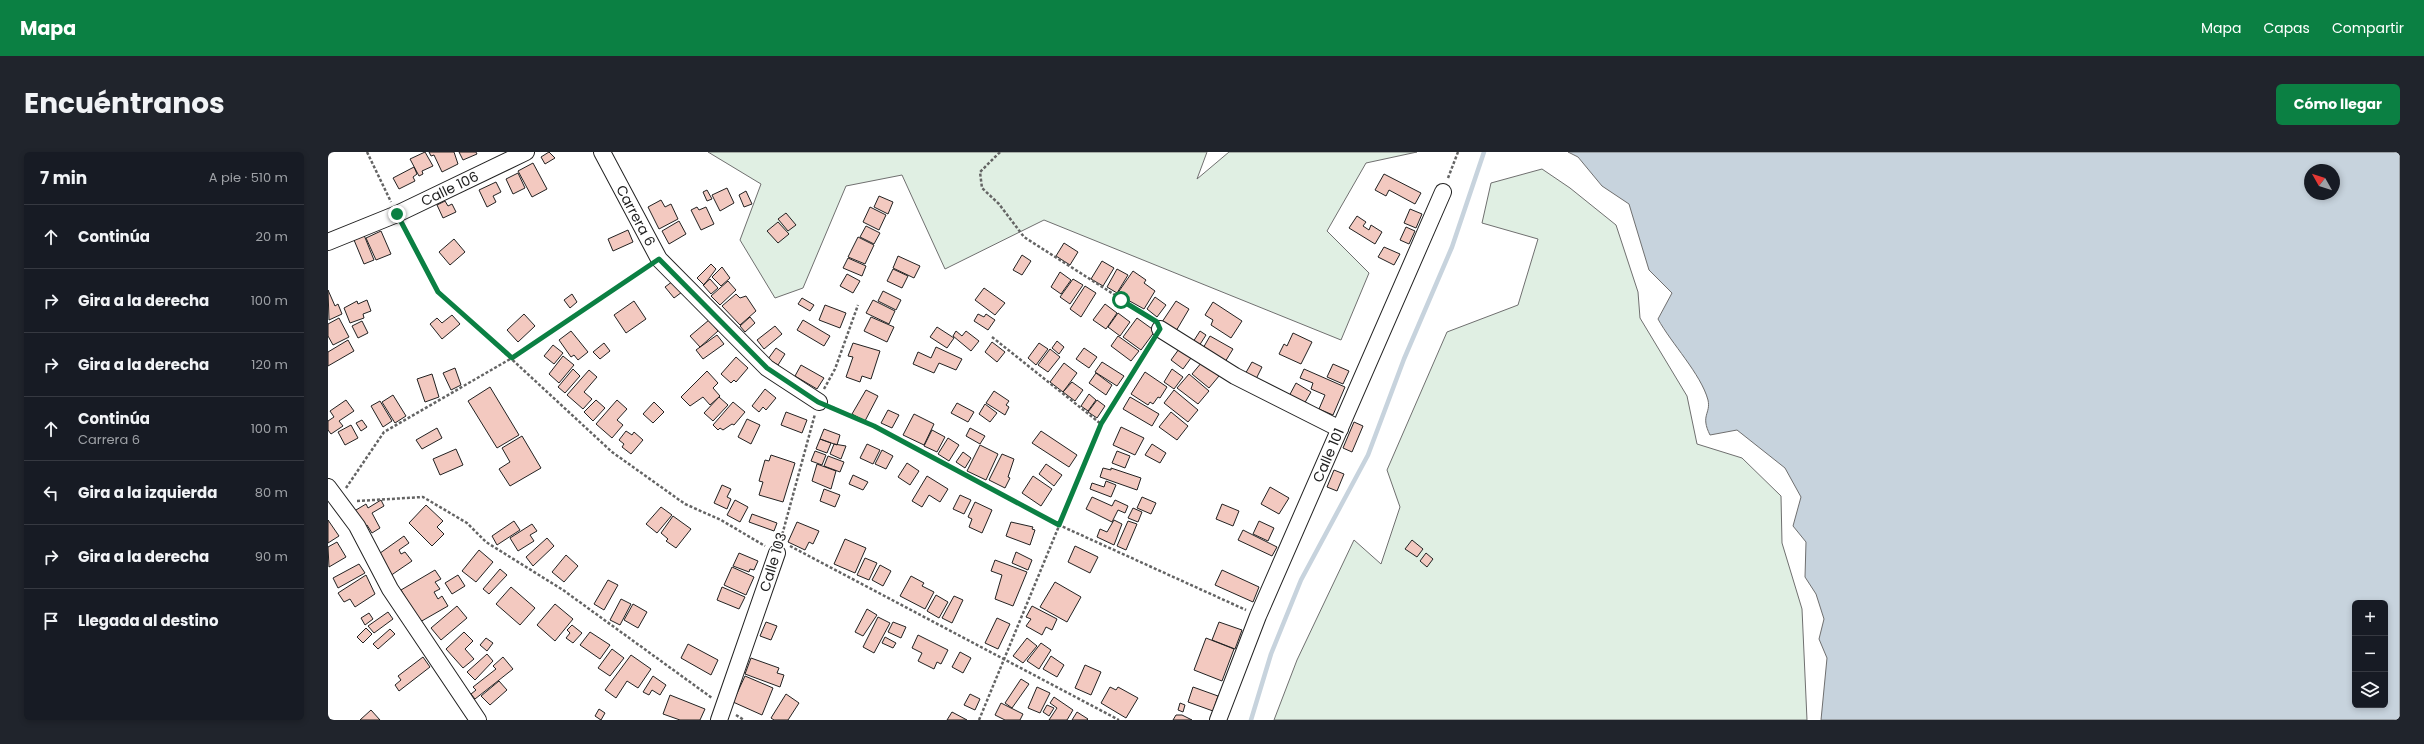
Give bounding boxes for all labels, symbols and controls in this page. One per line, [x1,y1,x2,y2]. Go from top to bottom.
text: Mapa [20,15,76,42]
text: Mapa [2201,18,2241,38]
text: Capas [2263,18,2310,38]
text: Compartir [2332,18,2404,38]
text: Encuéntranos [24,84,225,123]
button: Cómo llegar [2276,84,2400,125]
north arrow [2304,164,2340,200]
text: 7 min [40,166,87,190]
street label: Calle 106 [418,166,482,211]
text: A pie · 510 m [209,168,288,187]
street label: Carrera 6 [611,181,660,250]
route end [388,205,406,223]
icon: ahead [40,226,62,248]
text: Continúa [78,226,150,247]
text: 20 m [255,227,288,246]
icon: right [40,290,62,312]
text: Gira a la derecha [78,290,209,311]
text: 100 m [251,291,288,310]
route start [1112,291,1130,309]
icon: right [40,354,62,376]
text: Gira a la derecha [78,354,209,375]
text: 120 m [251,355,288,374]
text: Continúa [78,408,150,429]
icon: ahead [40,418,62,440]
text: 100 m [251,419,288,438]
street label: Calle 101 [1308,425,1349,485]
text: Carrera 6 [78,430,140,449]
icon: left [40,482,62,504]
text: Gira a la izquierda [78,482,217,503]
text: 80 m [255,483,288,502]
street label: Calle 103 [755,530,791,594]
icon: right [40,546,62,568]
text: Gira a la derecha [78,546,209,567]
text: 90 m [255,547,288,566]
map controls [2352,600,2388,708]
button: + [2352,600,2388,636]
icon: arrive [40,610,62,632]
text: Llegada al destino [78,610,219,631]
button: − [2352,636,2388,672]
button: layers [2352,672,2388,708]

